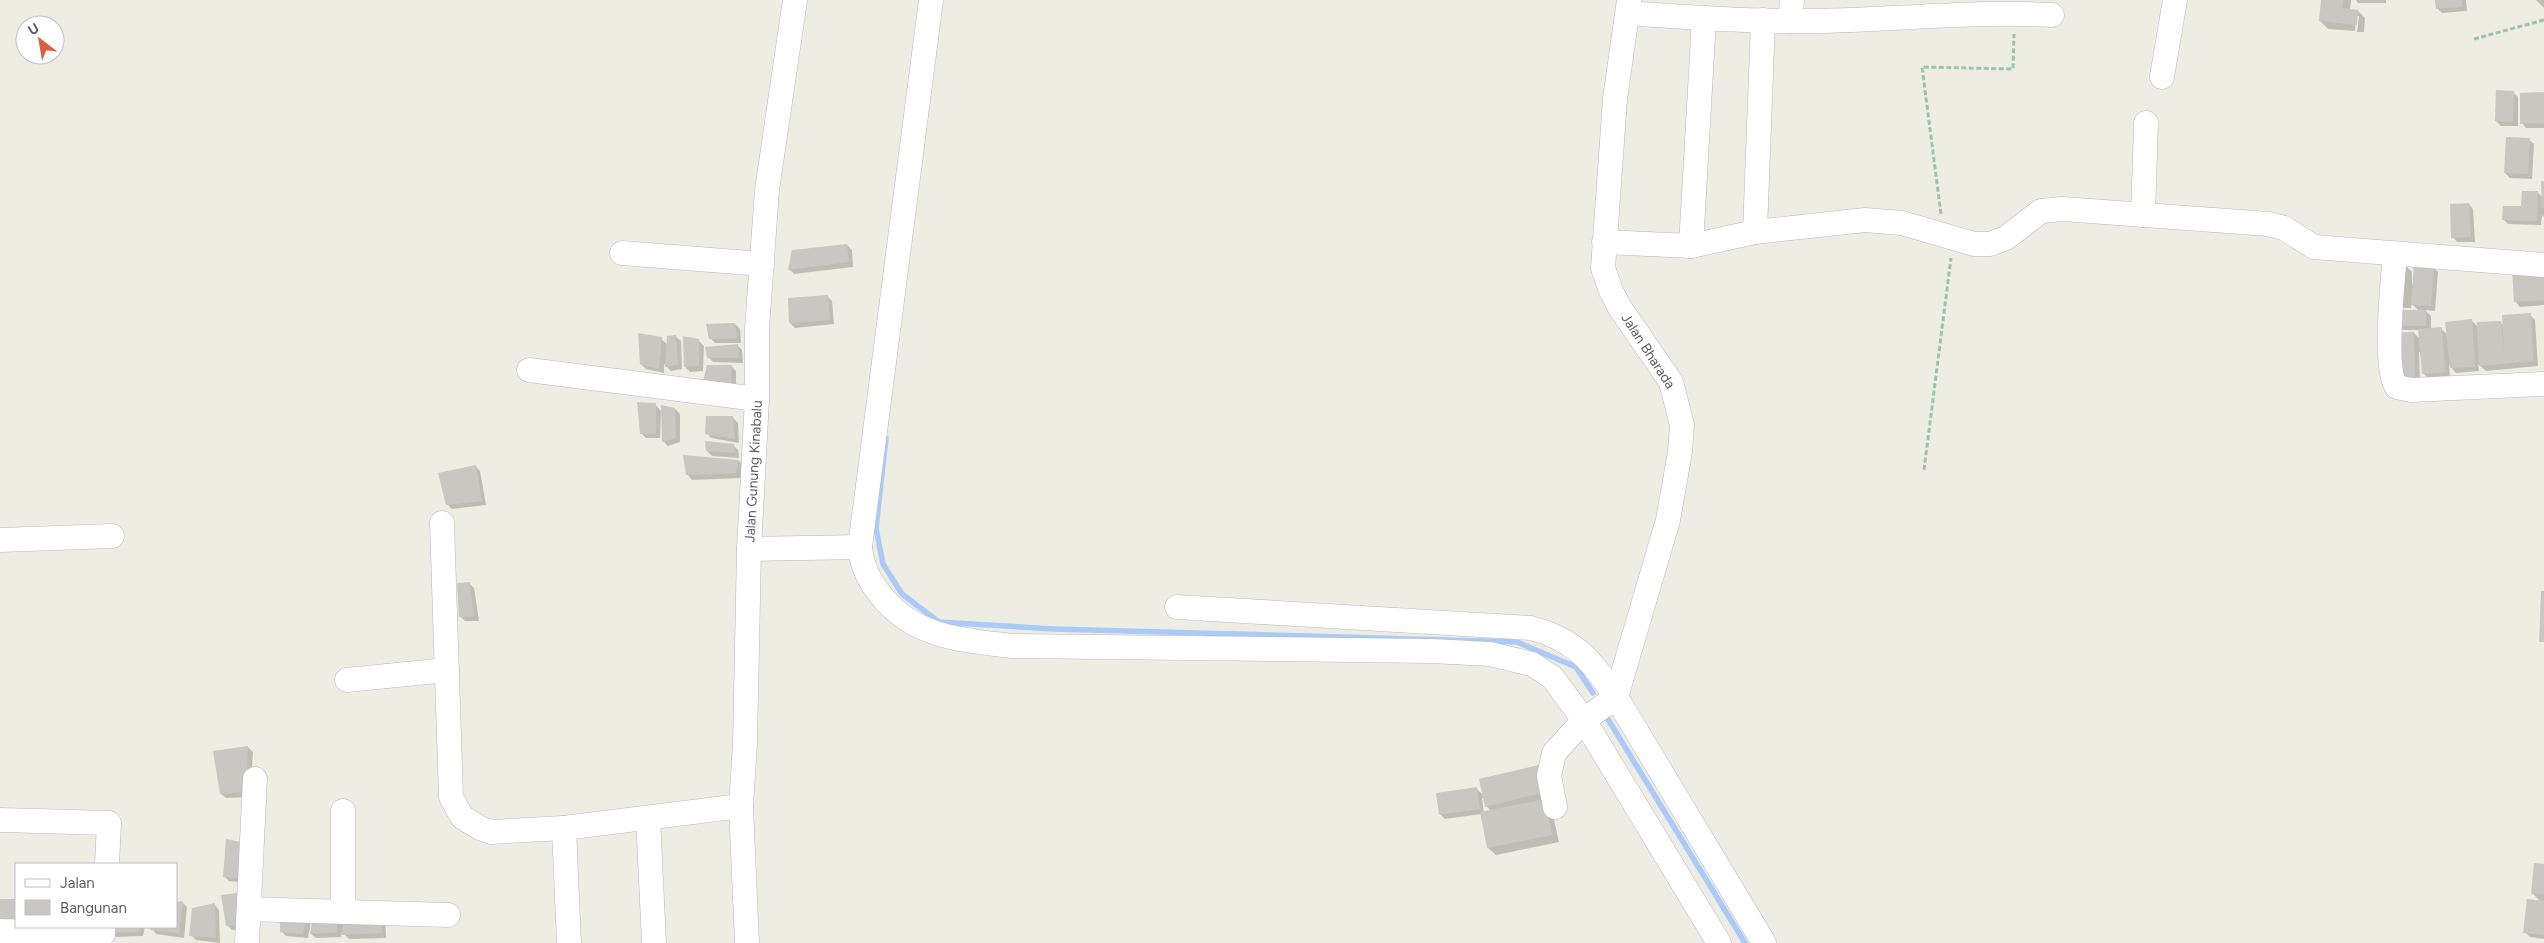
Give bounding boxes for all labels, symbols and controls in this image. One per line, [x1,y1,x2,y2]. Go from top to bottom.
north arrow [15,15,65,65]
text: U [25,19,42,39]
street label: Jalan Bharada [1617,310,1679,392]
street label: Jalan Gunung Kinabalu [741,400,765,543]
legend [15,863,178,928]
text: Jalan [60,874,95,892]
text: Bangunan [60,899,127,917]

